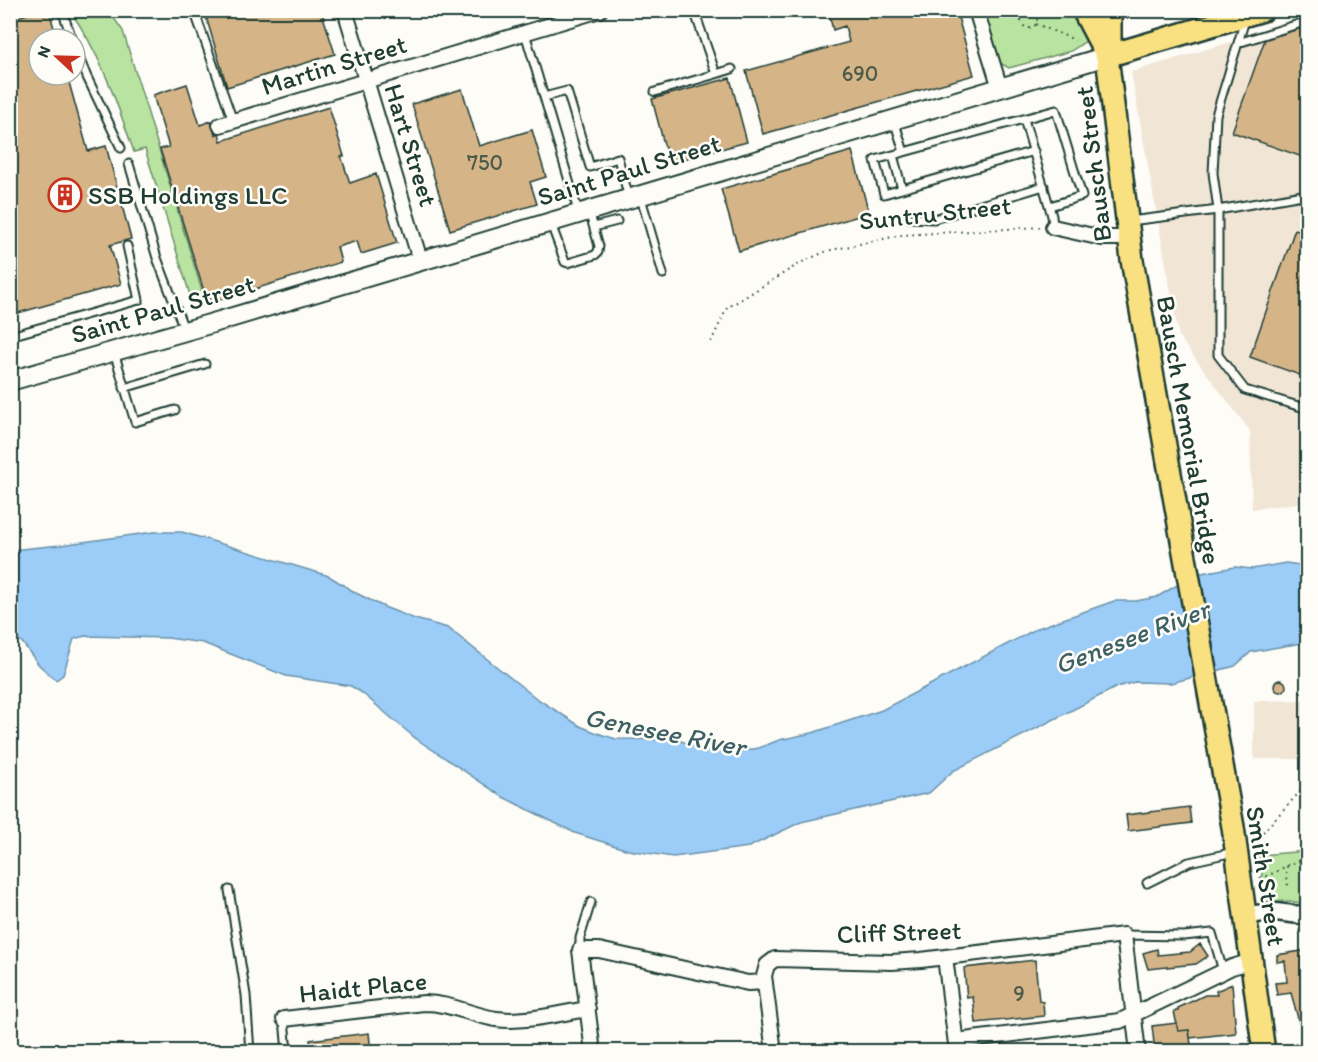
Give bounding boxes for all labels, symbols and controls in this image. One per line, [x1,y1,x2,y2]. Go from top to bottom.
north arrow [27,27,87,87]
street label: Martin Street [258,28,411,102]
text: N [33,43,54,60]
house number: 690 [842,60,878,87]
street label: Hart Street [377,80,445,210]
street label: Bausch Street [1068,84,1118,244]
street label: Saint Paul Street [534,127,725,213]
house number: 750 [467,149,503,176]
building icon: SSB Holdings LLC [47,177,83,213]
place label: SSB Holdings LLC [88,179,288,211]
street label: Suntru Street [857,189,1013,237]
street label: Saint Paul Street [67,267,259,351]
street label: Bausch Memorial Bridge [1150,293,1228,567]
water label: Genesee River [1050,591,1217,681]
water label: Genesee River [582,700,751,764]
street label: Smith Street [1239,804,1293,948]
street label: Cliff Street [836,914,962,950]
street label: Haidt Place [297,964,429,1010]
house number: 9 [1013,980,1025,1007]

